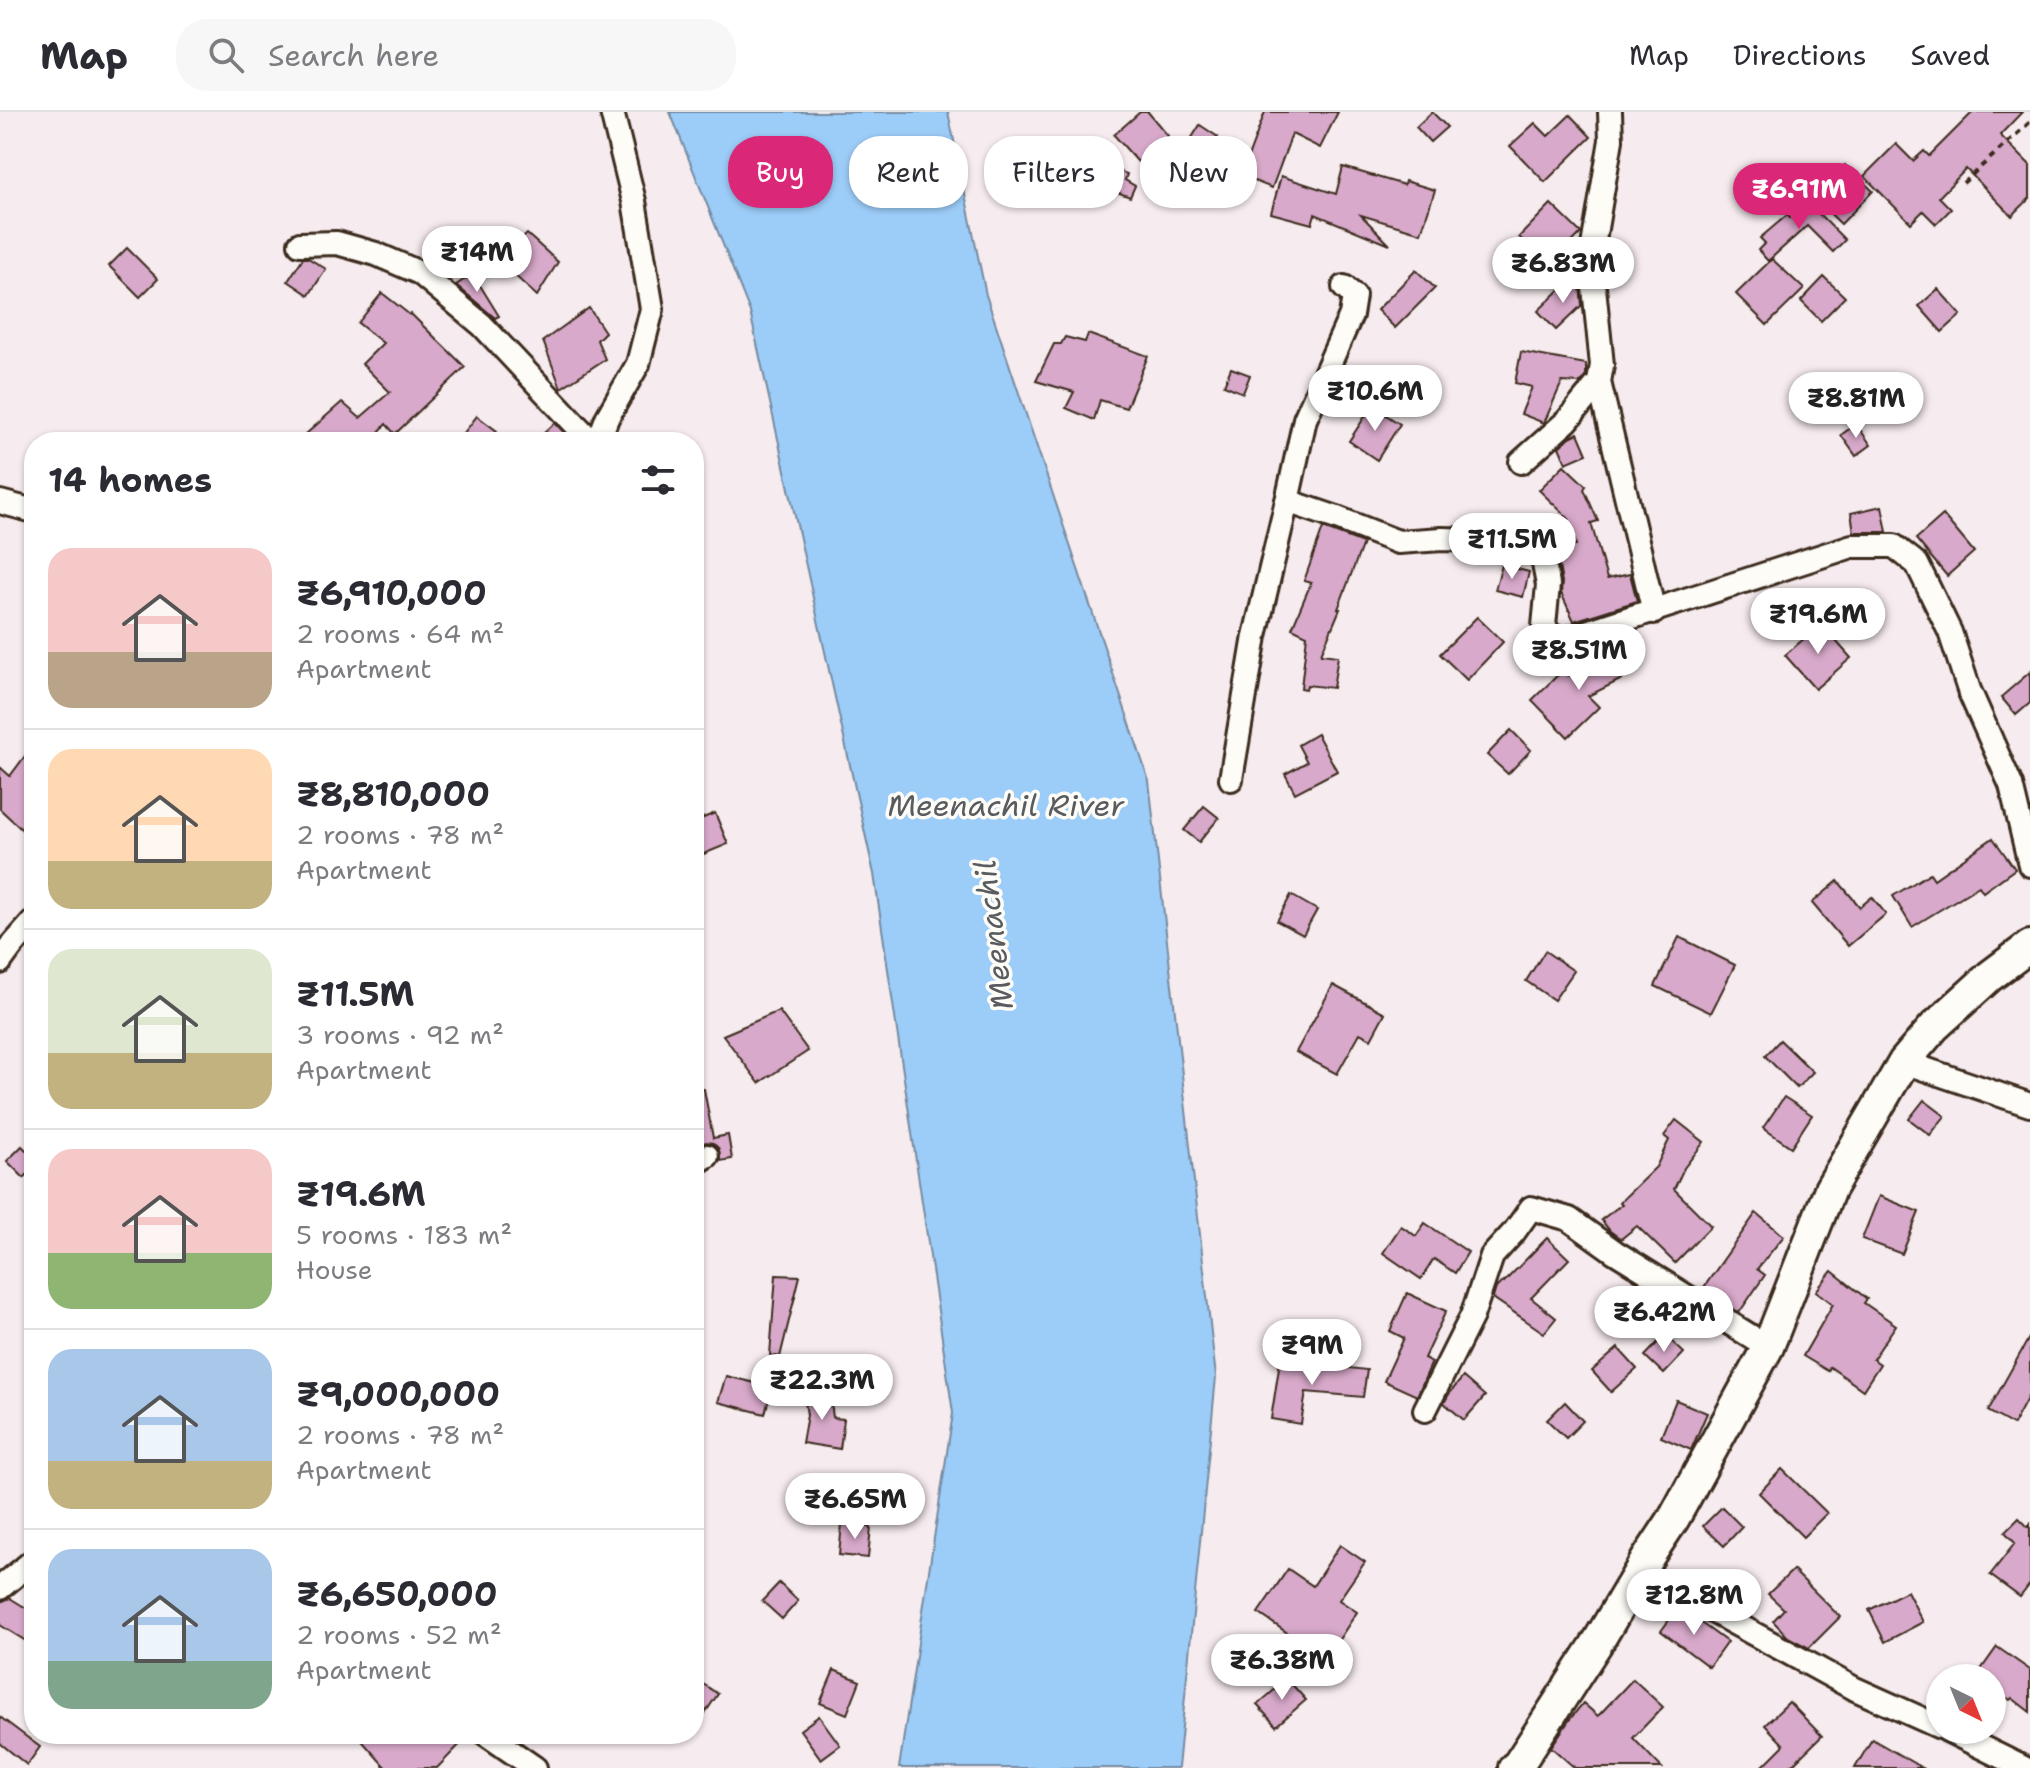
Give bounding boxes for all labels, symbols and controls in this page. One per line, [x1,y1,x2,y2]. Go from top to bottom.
search box [176,19,736,91]
text: Map [40,30,128,81]
icon: search [204,33,248,77]
text: Search here [268,35,439,76]
text: Map [1629,36,1689,74]
text: Directions [1733,36,1867,74]
text: Saved [1911,36,1990,74]
chip: Buy [728,136,833,208]
chip: Rent [849,136,968,208]
chip: Filters [984,136,1124,208]
chip: New [1140,136,1257,208]
pin: ₹6.91M [1734,163,1864,231]
text: ₹6.91M [1751,171,1847,206]
pin: ₹14M [430,226,524,294]
text: ₹14M [440,234,514,269]
pin: ₹6.83M [1498,237,1628,305]
text: ₹6.83M [1510,245,1616,280]
pin: ₹10.6M [1310,365,1440,433]
pin: ₹8.81M [1791,372,1921,440]
text: ₹10.6M [1326,373,1424,408]
text: ₹8.81M [1807,380,1905,415]
text: 14 homes [48,457,212,503]
icon: filters [636,458,680,502]
pin: ₹11.5M [1447,513,1577,581]
text: ₹11.5M [1467,521,1557,556]
text: ₹6,910,000 [296,570,487,616]
icon: home [112,580,208,676]
pin: ₹19.6M [1753,588,1883,656]
text: ₹19.6M [1768,596,1868,631]
text: 2 rooms · 64 m² [296,616,504,651]
pin: ₹8.51M [1514,624,1644,692]
text: ₹8.51M [1531,632,1627,667]
text: Apartment [296,651,432,686]
text: ₹8,810,000 [296,771,490,817]
icon: home [112,781,208,877]
water label: Meenachil River [887,785,1125,826]
text: 2 rooms · 78 m² [296,817,504,852]
text: Apartment [296,852,432,887]
water label: Meenachil [964,858,1023,1012]
text: ₹11.5M [296,971,414,1017]
icon: home [112,981,208,1077]
text: 3 rooms · 92 m² [296,1017,504,1052]
text: Apartment [296,1052,432,1087]
text: ₹19.6M [296,1171,426,1217]
icon: home [112,1181,208,1277]
text: 5 rooms · 183 m² [296,1217,512,1252]
text: House [296,1252,372,1287]
pin: ₹6.42M [1599,1286,1729,1354]
text: ₹6.42M [1612,1294,1716,1329]
pin: ₹9M [1273,1319,1351,1387]
text: ₹9M [1280,1327,1344,1362]
pin: ₹22.3M [757,1354,887,1422]
text: ₹22.3M [769,1362,875,1397]
text: ₹9,000,000 [296,1371,500,1417]
icon: home [112,1381,208,1477]
text: 2 rooms · 78 m² [296,1417,504,1452]
text: Apartment [296,1452,432,1487]
pin: ₹6.65M [790,1473,920,1541]
text: ₹6.65M [803,1481,907,1516]
pin: ₹12.8M [1629,1569,1759,1637]
text: ₹6,650,000 [296,1571,497,1617]
text: ₹12.8M [1644,1577,1744,1612]
icon: home [112,1581,208,1677]
text: 2 rooms · 52 m² [296,1617,502,1652]
pin: ₹6.38M [1217,1634,1347,1702]
text: ₹6.38M [1229,1642,1335,1677]
text: Apartment [296,1652,432,1687]
north arrow [1926,1664,2006,1744]
map controls [1926,1664,2006,1744]

